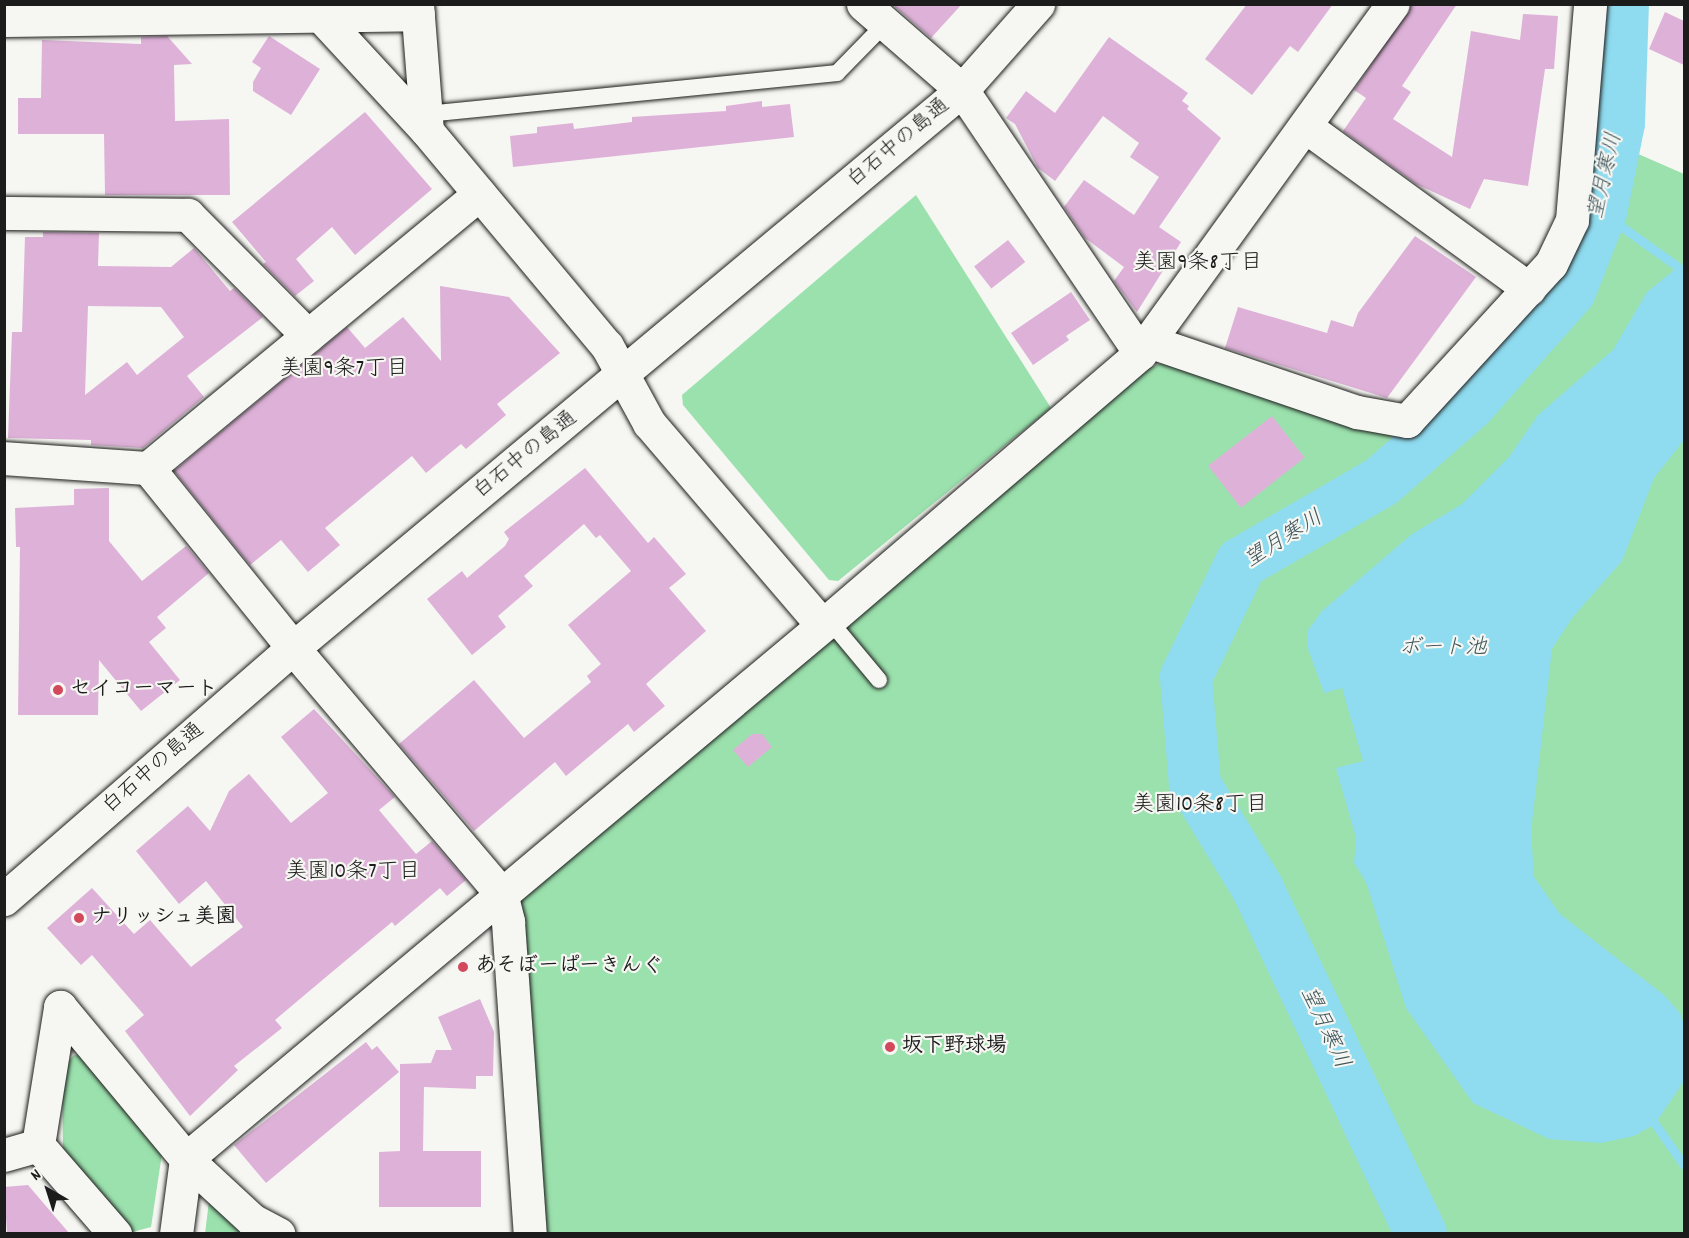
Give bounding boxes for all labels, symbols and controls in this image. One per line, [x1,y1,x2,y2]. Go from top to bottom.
street label: 白石中の島通 [843,94,955,194]
water label: 望月寒川 [1583,130,1629,222]
district label: 美園9条8丁目 [1134,251,1262,277]
district label: 美園9条7丁目 [280,357,408,383]
street label: 白石中の島通 [469,407,583,505]
water label: 望月寒川 [1240,505,1328,575]
water label: ボート池 [1399,636,1487,662]
place label: セイコーマート [70,677,217,703]
marker: セイコーマート [51,683,65,697]
street label: 白石中の島通 [98,718,210,820]
district label: 美園10条8丁目 [1132,793,1268,819]
district label: 美園10条7丁目 [285,860,421,886]
place label: ナリッシュ美園 [91,905,238,931]
marker: ナリッシュ美園 [72,911,86,925]
place label: あそぼーぱーきんぐ [475,954,663,980]
marker: あそぼーぱーきんぐ [456,960,470,974]
water label: 望月寒川 [1293,983,1355,1073]
place label: 坂下野球場 [902,1034,1007,1060]
marker: 坂下野球場 [883,1040,897,1054]
north arrow [18,1160,78,1220]
text: N [26,1164,47,1187]

